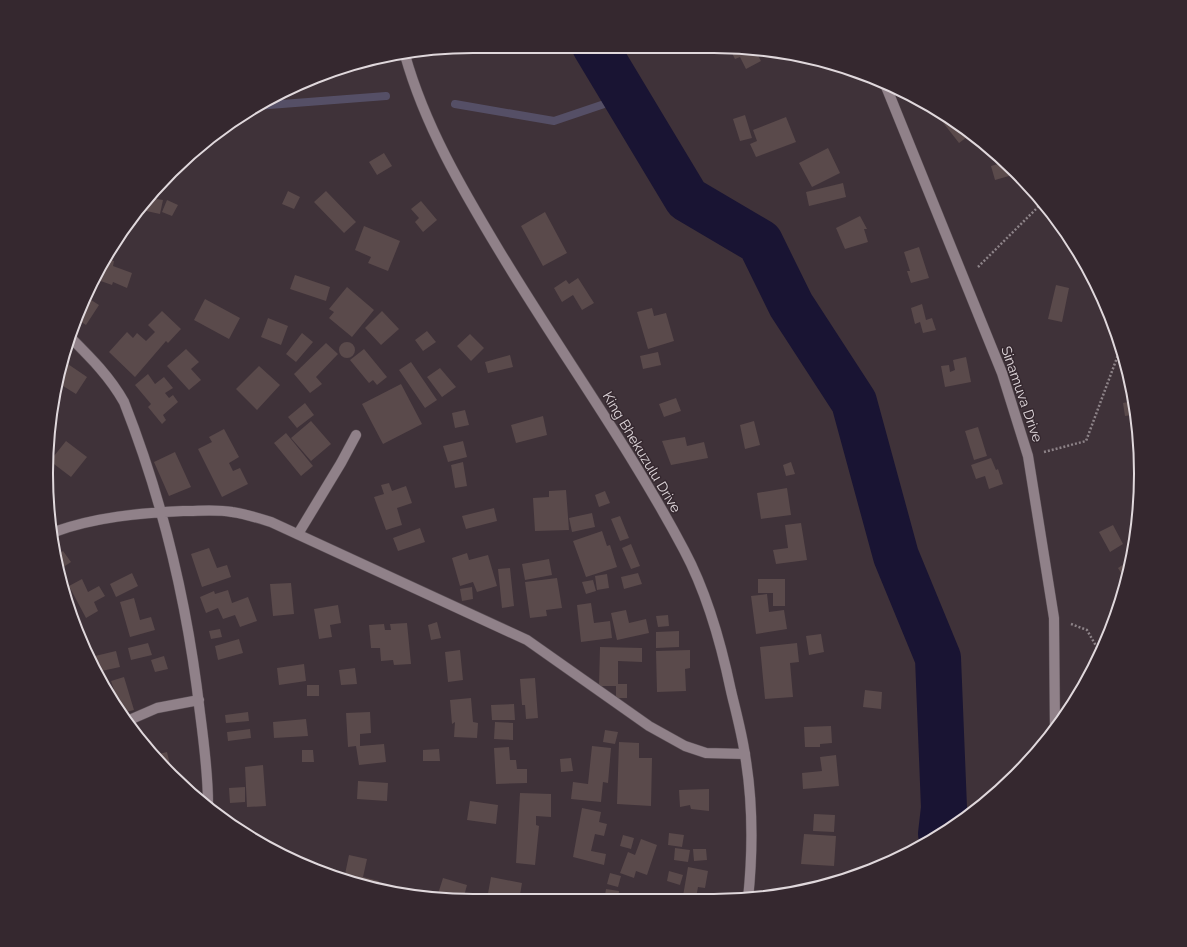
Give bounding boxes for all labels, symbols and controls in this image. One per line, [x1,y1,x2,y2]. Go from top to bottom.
street label: Sinamuva Drive [998,344,1046,444]
street label: King Bhekuzulu Drive [600,389,684,515]

